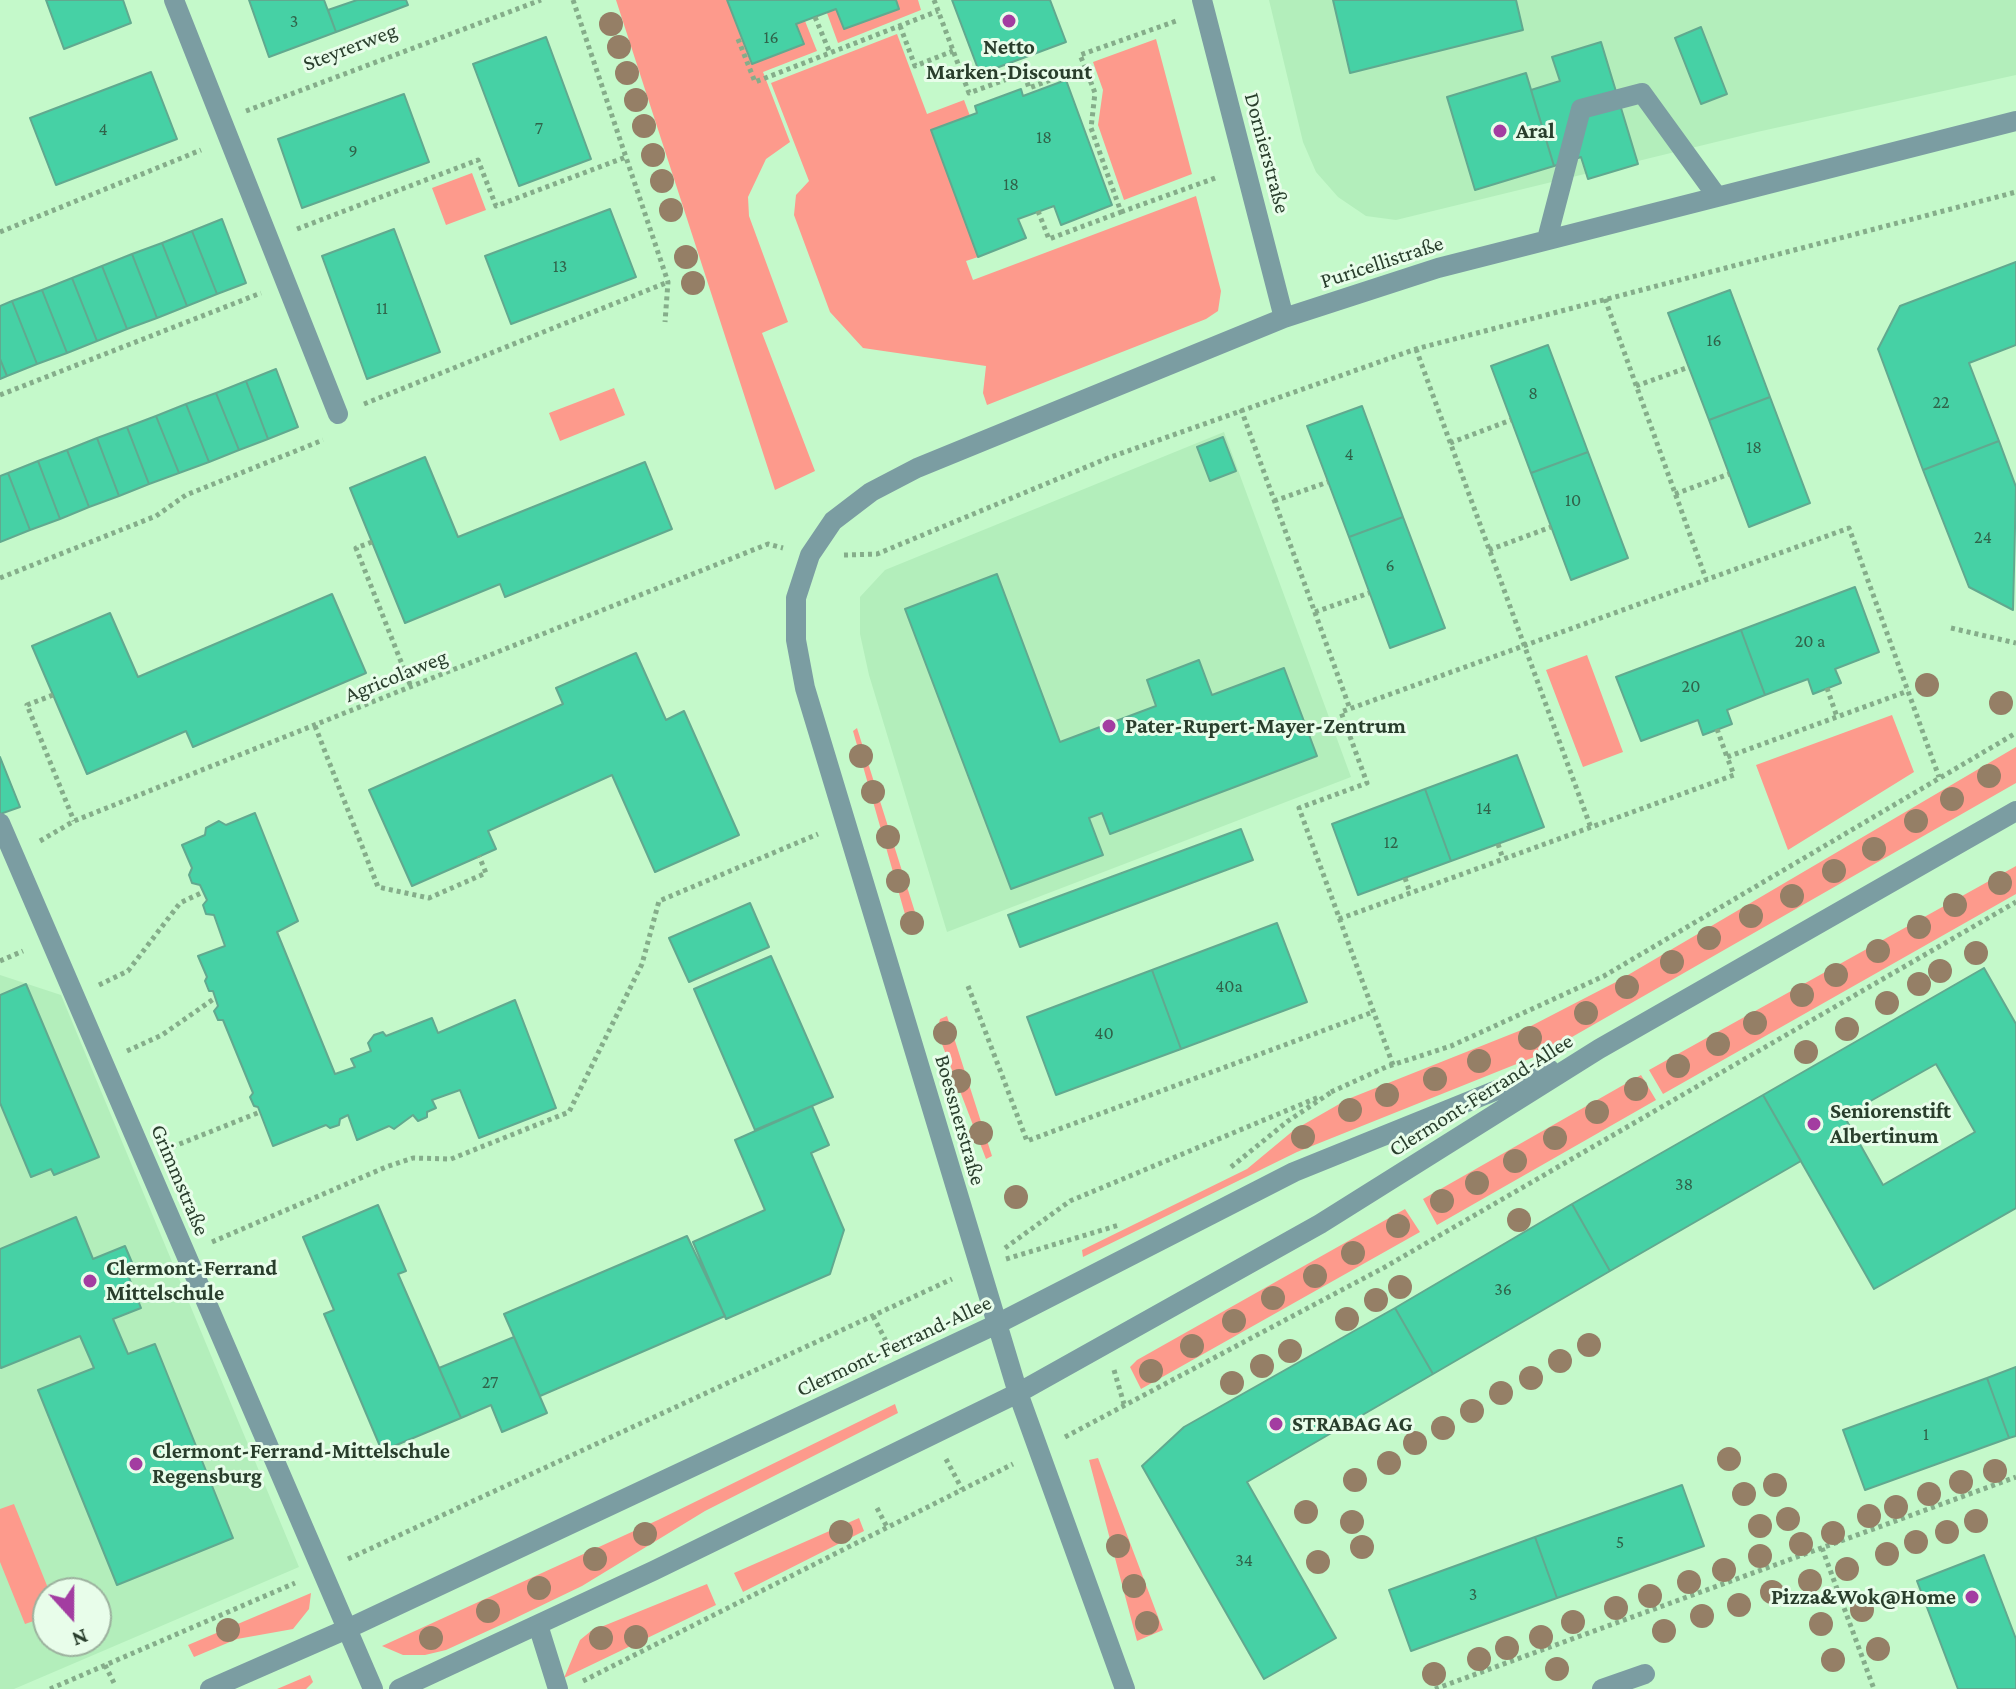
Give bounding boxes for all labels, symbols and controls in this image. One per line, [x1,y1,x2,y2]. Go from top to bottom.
house number: 3 [290,10,298,32]
marker: Netto Marken-Discount [1000,12,1018,30]
street label: Steyrerweg [299,17,401,77]
house number: 16 [763,26,779,48]
place label: Netto Marken-Discount [926,34,1092,86]
street label: Dornierstraße [1238,90,1296,216]
house number: 7 [535,117,543,139]
house number: 4 [98,118,108,140]
place label: Aral [1516,118,1555,144]
marker: Aral [1491,122,1509,140]
house number: 18 [1036,126,1052,148]
house number: 9 [348,140,358,162]
house number: 18 [1003,173,1019,195]
street label: Puricellistraße [1317,230,1447,294]
house number: 13 [553,255,567,277]
house number: 11 [376,297,388,319]
house number: 16 [1706,329,1722,351]
house number: 8 [1528,382,1538,404]
house number: 22 [1932,391,1950,413]
house number: 18 [1746,436,1762,458]
house number: 4 [1344,443,1354,465]
house number: 10 [1565,489,1581,511]
house number: 24 [1974,526,1992,548]
house number: 6 [1385,554,1395,576]
house number: 20 a [1795,630,1825,652]
street label: Agricolaweg [341,643,451,709]
house number: 20 [1682,675,1700,697]
place label: Pater-Rupert-Mayer-Zentrum [1125,713,1406,739]
marker: Pater-Rupert-Mayer-Zentrum [1100,717,1118,735]
house number: 14 [1476,797,1492,819]
house number: 12 [1384,831,1398,853]
house number: 40a [1215,975,1243,997]
house number: 40 [1094,1022,1114,1044]
street label: Clermont-Ferrand-Allee [1384,1028,1578,1162]
street label: Boessnerstraße [929,1052,991,1188]
place label: Seniorenstift Albertinum [1830,1098,1951,1150]
marker: Seniorenstift Albertinum [1805,1115,1823,1133]
street label: Grimmstraße [145,1120,215,1240]
house number: 38 [1675,1173,1693,1195]
place label: Clermont-Ferrand Mittelschule [106,1255,277,1306]
marker: Clermont-Ferrand Mittelschule [81,1272,99,1290]
house number: 36 [1494,1278,1512,1300]
street label: Clermont-Ferrand-Allee [792,1289,996,1403]
house number: 27 [482,1371,498,1393]
place label: STRABAG AG [1292,1411,1413,1437]
marker: STRABAG AG [1267,1415,1285,1433]
house number: 1 [1923,1423,1929,1445]
place label: Clermont-Ferrand-Mittelschule Regensburg [152,1438,450,1490]
marker: Clermont-Ferrand-Mittelschule Regensburg [127,1455,145,1473]
house number: 5 [1616,1531,1624,1553]
house number: 34 [1235,1549,1253,1571]
north arrow [32,1577,112,1657]
house number: 3 [1469,1583,1477,1605]
place label: Pizza&Wok@Home [1771,1584,1956,1610]
marker: Pizza&Wok@Home [1963,1588,1981,1606]
text: N [69,1624,92,1652]

